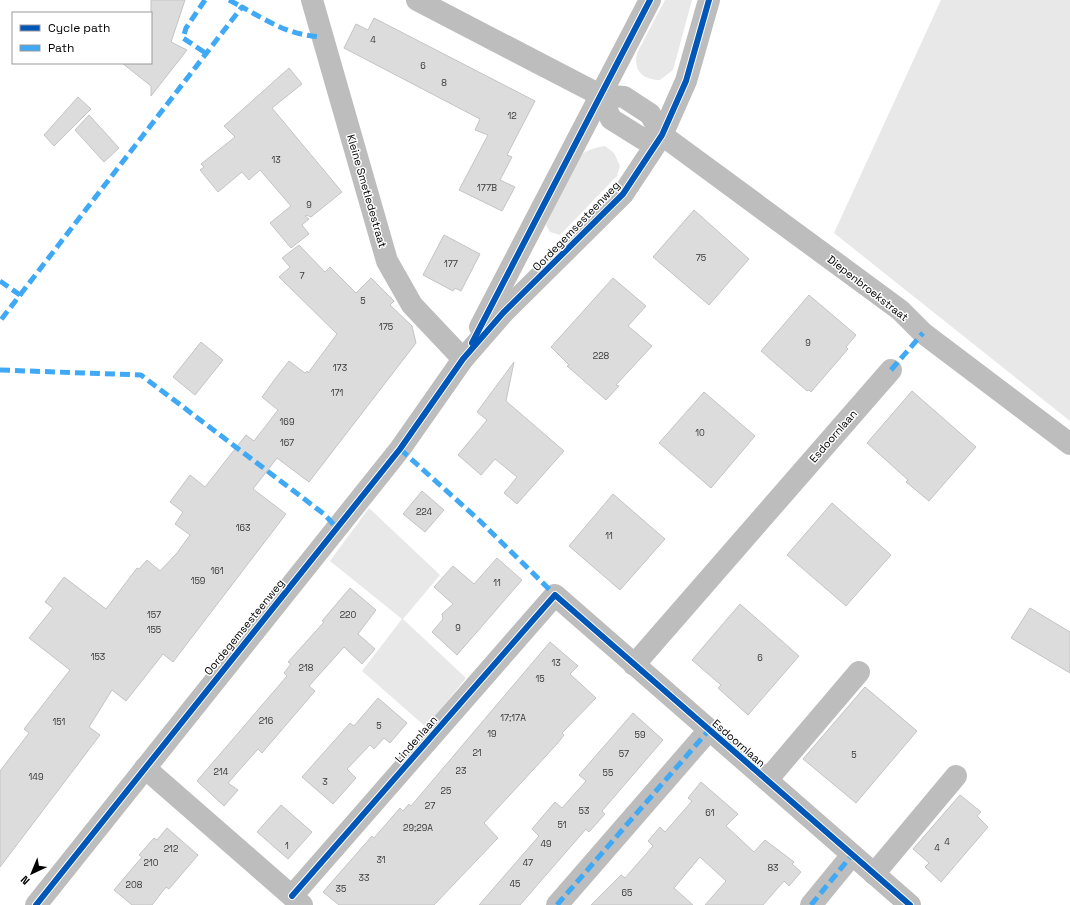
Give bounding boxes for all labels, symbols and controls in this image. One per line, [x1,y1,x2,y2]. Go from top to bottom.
legend [12,12,152,64]
text: Cycle path [48,20,110,36]
house number: 4 [370,34,376,46]
text: Path [48,40,74,56]
house number: 6 [420,60,426,72]
house number: 8 [441,77,447,89]
house number: 12 [507,110,517,122]
street label: Kleine Smetledestraat [344,133,390,249]
house number: 13 [271,154,281,166]
street label: Oordegemsesteenweg [529,178,623,274]
house number: 177B [477,182,497,194]
house number: 9 [306,199,312,211]
house number: 75 [696,252,706,264]
street label: Diepenbroekstraat [825,252,911,324]
house number: 177 [444,258,458,270]
house number: 7 [299,270,305,282]
house number: 5 [360,295,366,307]
house number: 175 [379,321,393,333]
house number: 9 [805,337,811,349]
house number: 228 [593,350,610,362]
house number: 173 [333,362,347,374]
house number: 171 [331,387,343,399]
street label: Esdoornlaan [806,407,860,465]
house number: 169 [280,416,294,428]
house number: 10 [695,427,705,439]
house number: 167 [280,437,294,449]
house number: 224 [416,506,432,518]
house number: 163 [236,522,250,534]
house number: 11 [605,530,613,542]
house number: 161 [210,565,224,577]
house number: 159 [191,575,205,587]
street label: Oordegemsesteenweg [201,576,287,678]
house number: 11 [493,577,501,589]
house number: 157 [147,609,161,621]
house number: 220 [340,609,357,621]
house number: 9 [455,622,461,634]
house number: 155 [147,624,161,636]
house number: 153 [91,651,105,663]
house number: 6 [757,652,763,664]
house number: 13 [551,657,561,669]
house number: 218 [299,662,314,674]
house number: 15 [535,673,545,685]
house number: 17;17A [500,712,526,724]
street label: Lindenlaan [392,713,440,765]
house number: 216 [259,715,274,727]
house number: 151 [53,716,66,728]
street label: Esdoornlaan [710,716,768,770]
house number: 5 [376,720,382,732]
house number: 19 [487,728,497,740]
house number: 59 [635,729,645,741]
house number: 21 [472,747,482,759]
house number: 57 [619,748,629,760]
house number: 5 [851,749,857,761]
house number: 23 [456,765,466,777]
house number: 214 [214,766,229,778]
house number: 55 [603,767,613,779]
house number: 149 [29,771,43,783]
house number: 3 [322,776,328,788]
house number: 25 [441,785,451,797]
house number: 27 [425,800,435,812]
house number: 53 [579,805,589,817]
house number: 61 [705,807,715,819]
house number: 51 [557,819,567,831]
house number: 29;29A [403,822,433,834]
house number: 4 [944,836,950,848]
house number: 49 [540,838,552,850]
house number: 1 [285,840,289,852]
house number: 4 [934,842,940,854]
house number: 212 [164,843,178,855]
north arrow [12,853,52,893]
house number: 31 [376,854,386,866]
house number: 210 [144,857,159,869]
house number: 47 [523,857,533,869]
house number: 83 [767,862,779,874]
house number: 33 [359,872,369,884]
text: N [18,873,33,888]
house number: 45 [509,878,521,890]
house number: 208 [126,879,143,891]
house number: 35 [336,883,346,895]
house number: 65 [622,887,632,899]

